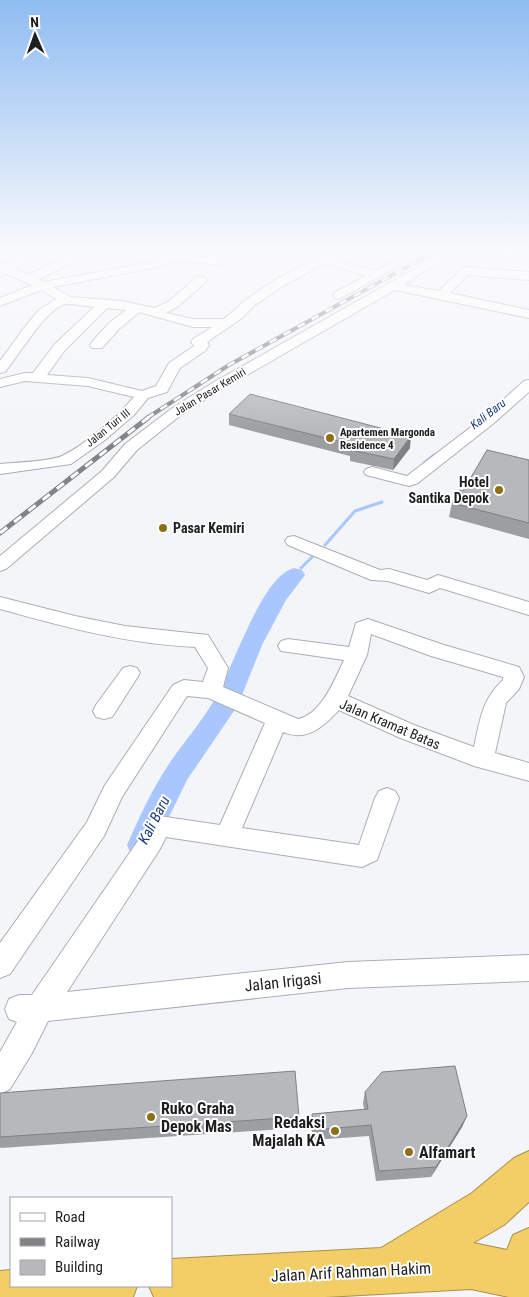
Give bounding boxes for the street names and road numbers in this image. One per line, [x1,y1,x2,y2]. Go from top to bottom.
street label: Jalan Pasar Kemiri [172,365,248,419]
street label: Jalan Turi III [83,406,133,450]
street label: Jalan Kramat Batas [337,696,443,752]
street label: Jalan Irigasi [244,969,322,995]
street label: Jalan Arif Rahman Hakim [271,1258,431,1286]

